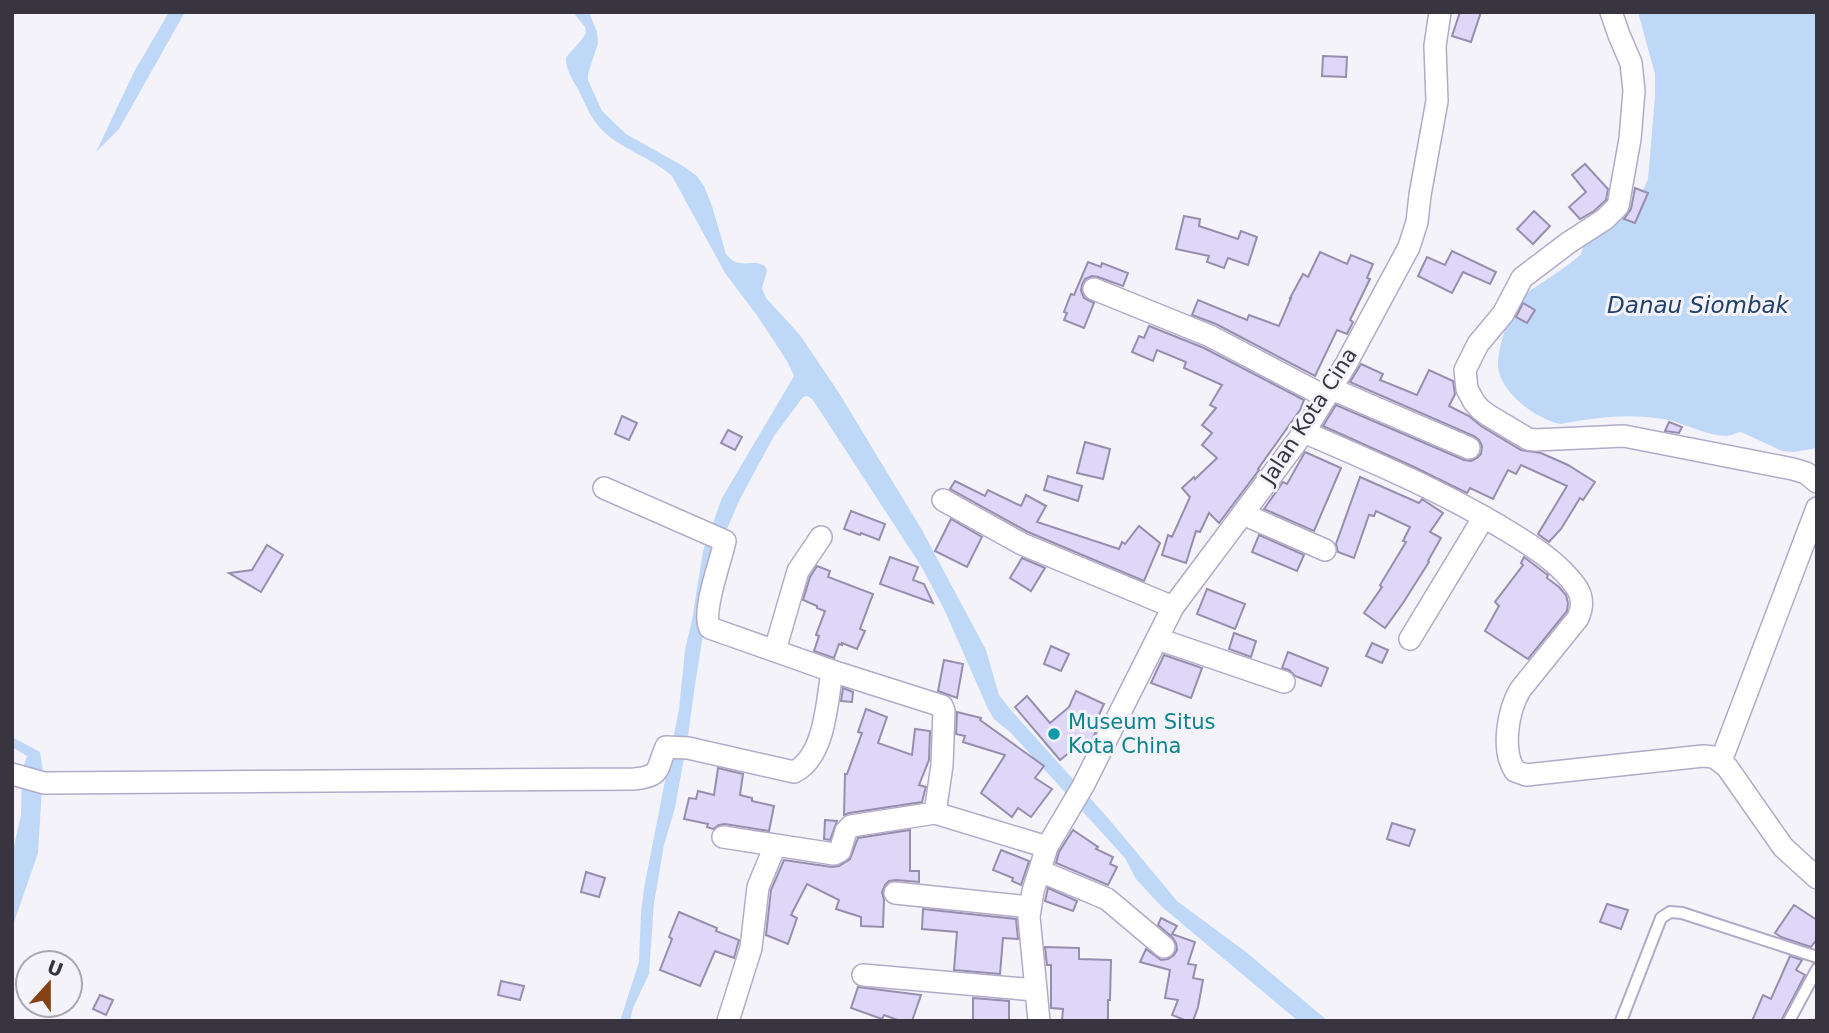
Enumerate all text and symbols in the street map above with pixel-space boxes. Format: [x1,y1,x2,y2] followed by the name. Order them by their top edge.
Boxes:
[1607,292,1791,318] water label: Danau Siombak
[1255,343,1362,490] street label: Jalan Kota Cina
[1068,710,1215,758] place label: Museum Situs Kota China
[1046,726,1062,742] marker: Museum Situs Kota China
[14,949,84,1019] north arrow
[44,955,66,981] text: U

